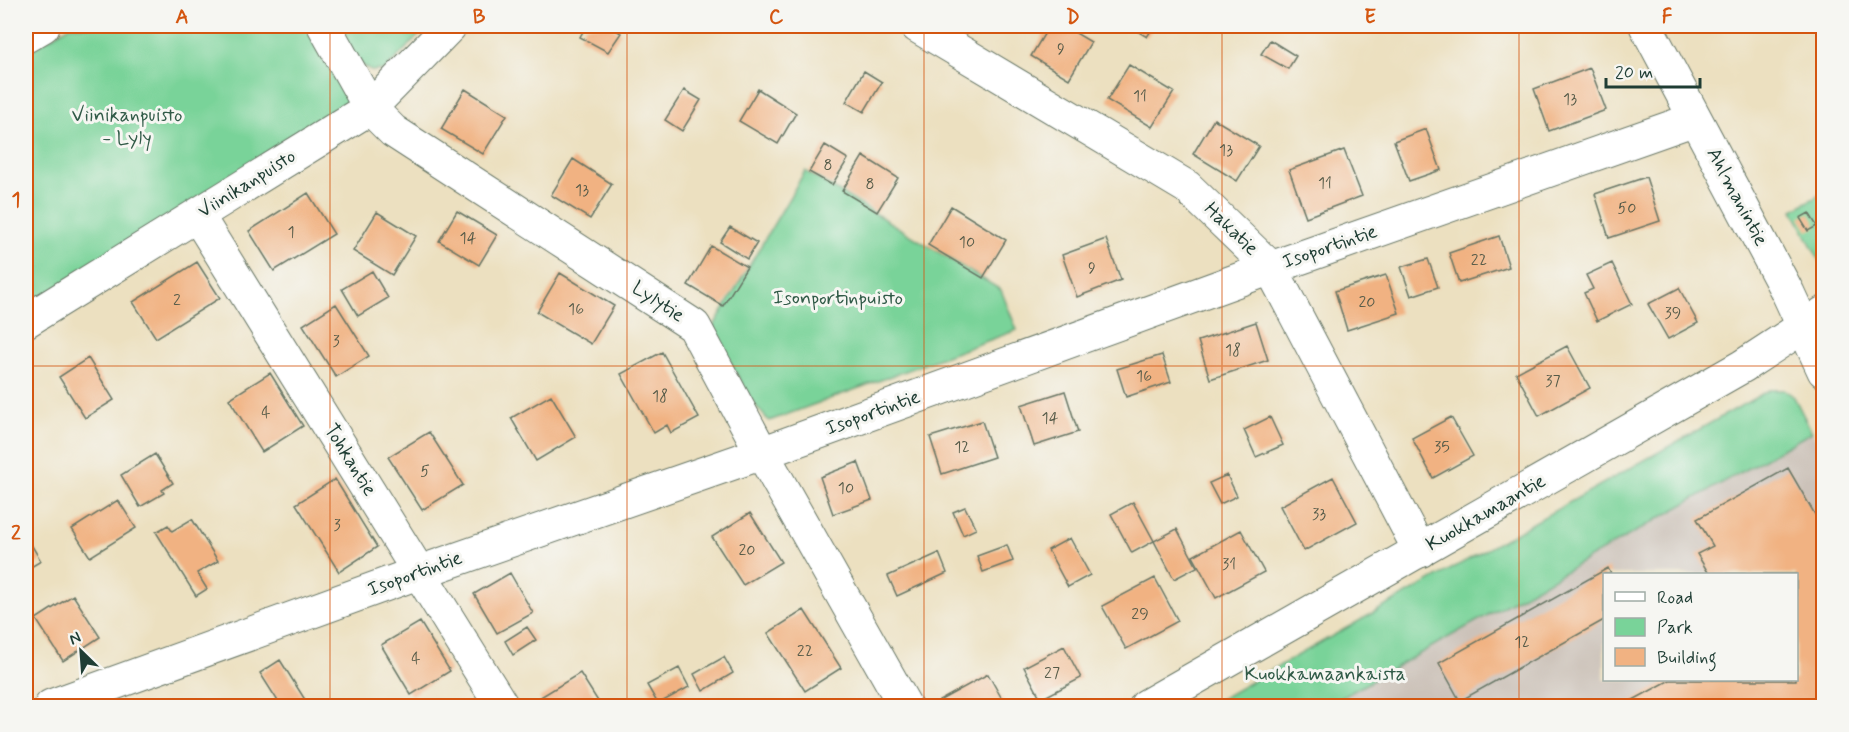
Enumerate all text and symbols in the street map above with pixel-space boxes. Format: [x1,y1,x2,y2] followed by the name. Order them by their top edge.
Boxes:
[175,4,189,31] text: A
[473,4,486,31] text: B
[769,4,784,31] text: C
[1066,4,1080,31] text: D
[1364,4,1376,31] text: E
[1662,4,1673,31] text: F
[1057,39,1065,60] house number: 9
[1606,51,1700,89] scale bar
[1615,61,1653,85] text: 20 m
[1133,86,1147,107] house number: 11
[1563,89,1577,110] house number: 13
[72,102,182,152] park label: Viinikanpuisto - Lyly
[1219,140,1233,161] house number: 13
[193,143,301,225] street label: Viinikanpuisto
[1700,143,1774,251] street label: Ahlmanintie
[823,155,833,176] house number: 8
[1318,173,1332,194] house number: 11
[865,174,875,195] house number: 8
[575,180,589,201] house number: 13
[12,187,20,214] text: 1
[1198,196,1264,262] street label: Hakatie
[1618,198,1636,219] house number: 50
[1279,218,1381,276] street label: Isoportintie
[287,222,295,243] house number: 1
[460,228,477,249] house number: 14
[959,232,975,253] house number: 10
[1471,250,1487,271] house number: 22
[1088,258,1096,279] house number: 9
[626,275,690,329] street label: Lylytie
[773,285,903,312] park label: Isonportinpuisto
[173,290,181,311] house number: 2
[1359,292,1376,313] house number: 20
[568,299,584,320] house number: 16
[1665,303,1681,324] house number: 39
[332,331,340,352] house number: 3
[1225,340,1241,361] house number: 18
[1136,366,1152,387] house number: 16
[1545,371,1561,392] house number: 37
[822,383,924,443] street label: Isoportintie
[652,386,668,407] house number: 18
[261,402,271,423] house number: 4
[1042,408,1059,429] house number: 14
[317,419,383,501] street label: Tohkantie
[954,437,970,458] house number: 12
[1434,437,1450,458] house number: 35
[420,461,430,482] house number: 5
[1421,468,1551,558] street label: Kuokkamaantie
[838,478,854,499] house number: 10
[1312,504,1326,525] house number: 33
[333,515,341,536] house number: 3
[11,520,21,547] text: 2
[739,540,756,561] house number: 20
[364,544,466,604] street label: Isoportintie
[1222,554,1236,575] house number: 31
[1603,573,1798,681] legend
[1657,586,1693,610] text: Road
[1131,604,1149,625] house number: 29
[1657,616,1693,640] text: Park
[51,621,111,681] north arrow
[66,627,85,651] text: N
[1514,632,1530,653] house number: 12
[797,641,813,662] house number: 22
[1657,646,1717,672] text: Building
[411,648,421,669] house number: 4
[1244,661,1406,688] park label: Kuokkamaankaista
[1044,663,1060,684] house number: 27

